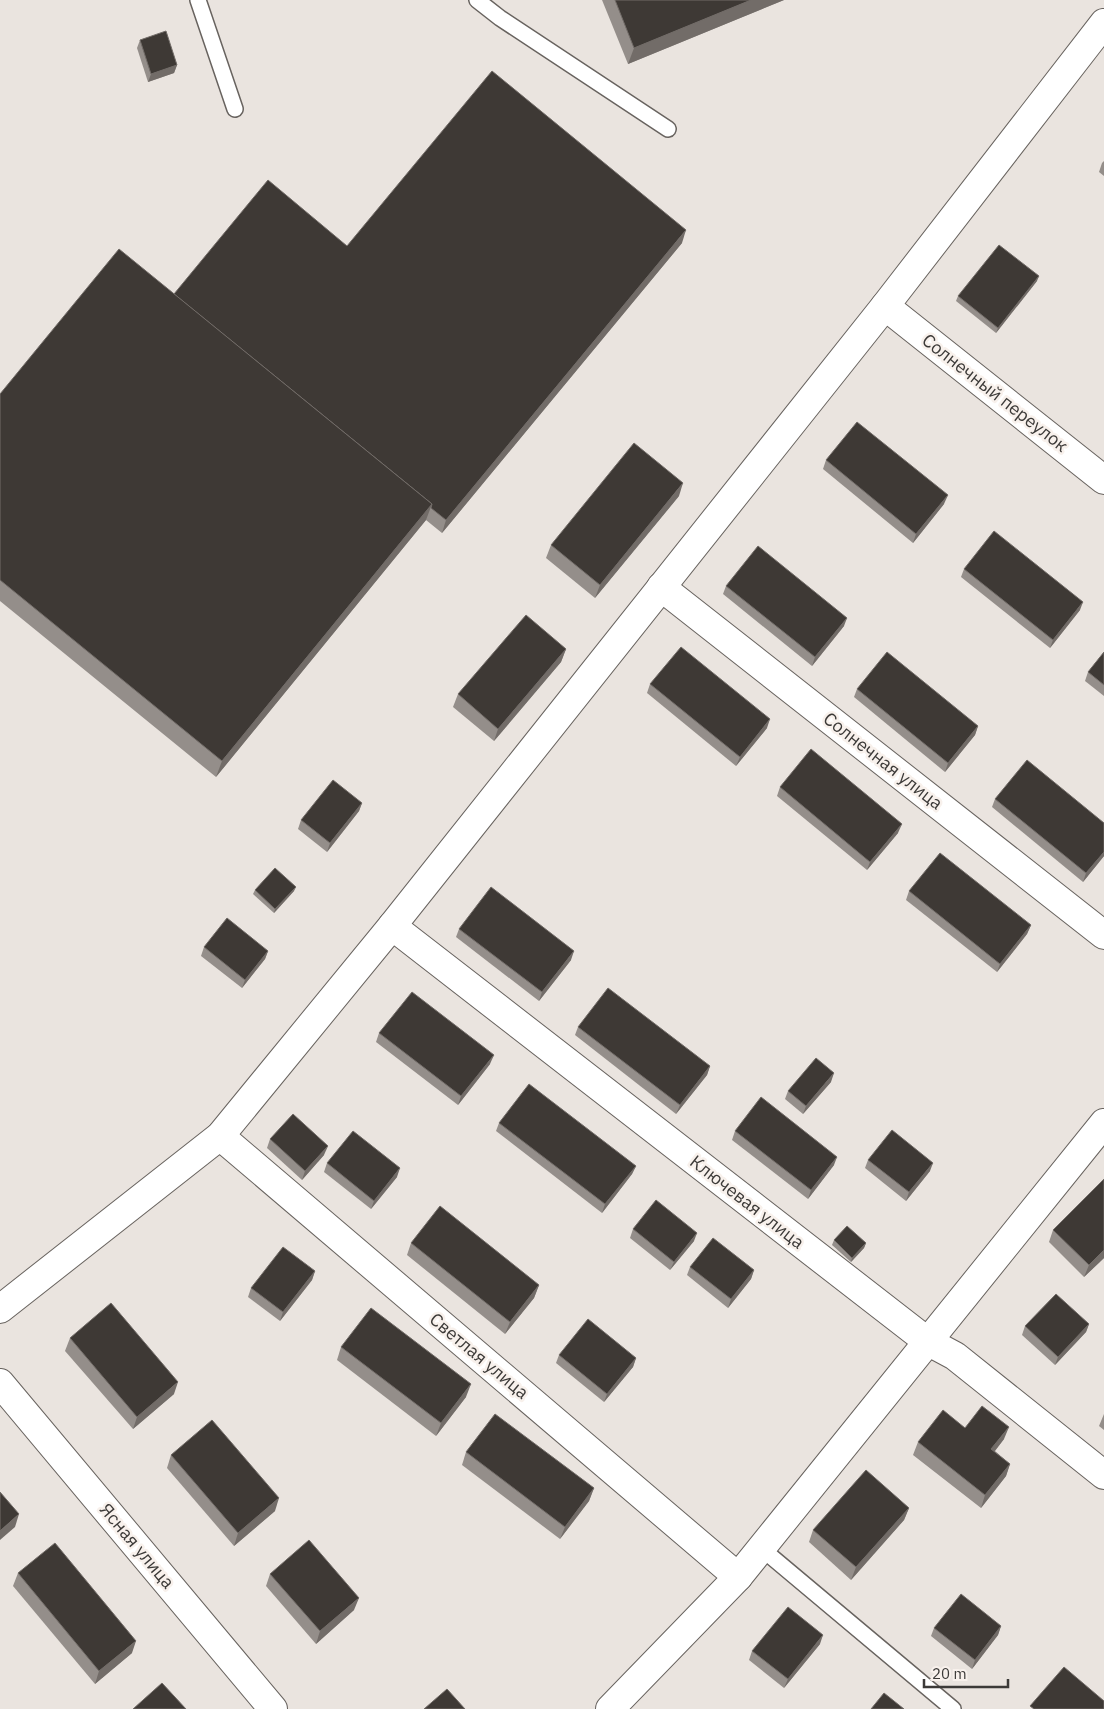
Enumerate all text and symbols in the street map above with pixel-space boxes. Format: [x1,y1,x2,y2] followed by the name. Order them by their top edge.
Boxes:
[918,328,1073,457] street label: Солнечный переулок
[819,707,948,815] street label: Солнечная улица
[685,1150,809,1254] street label: Ключевая улица
[425,1307,534,1404] street label: Светлая улица
[95,1498,180,1593] street label: Ясная улица
[924,1656,1008,1688] scale bar
[932,1664,967,1683] text: 20 m

